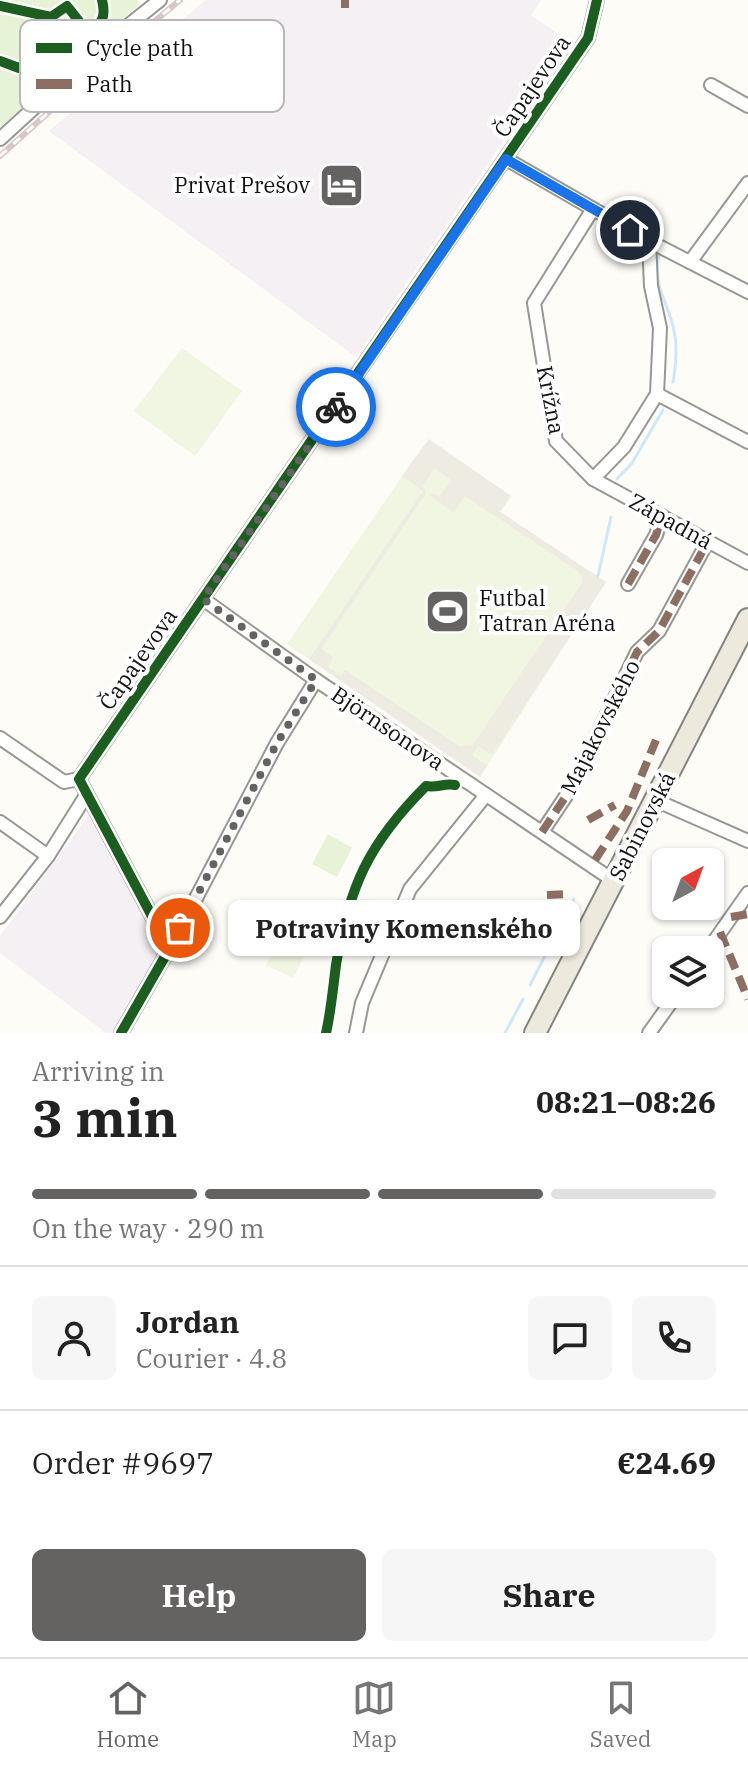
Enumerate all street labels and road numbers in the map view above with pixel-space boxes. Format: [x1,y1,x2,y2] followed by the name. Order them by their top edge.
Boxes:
[487,29,576,143] street label: Čapajevova
[531,363,572,437] street label: Krížna
[624,486,718,555] street label: Západná
[92,602,183,715] street label: Čapajevova
[553,654,646,799] street label: Majakovského
[326,679,450,776] street label: Björnsonova
[602,766,681,885] street label: Sabinovská

